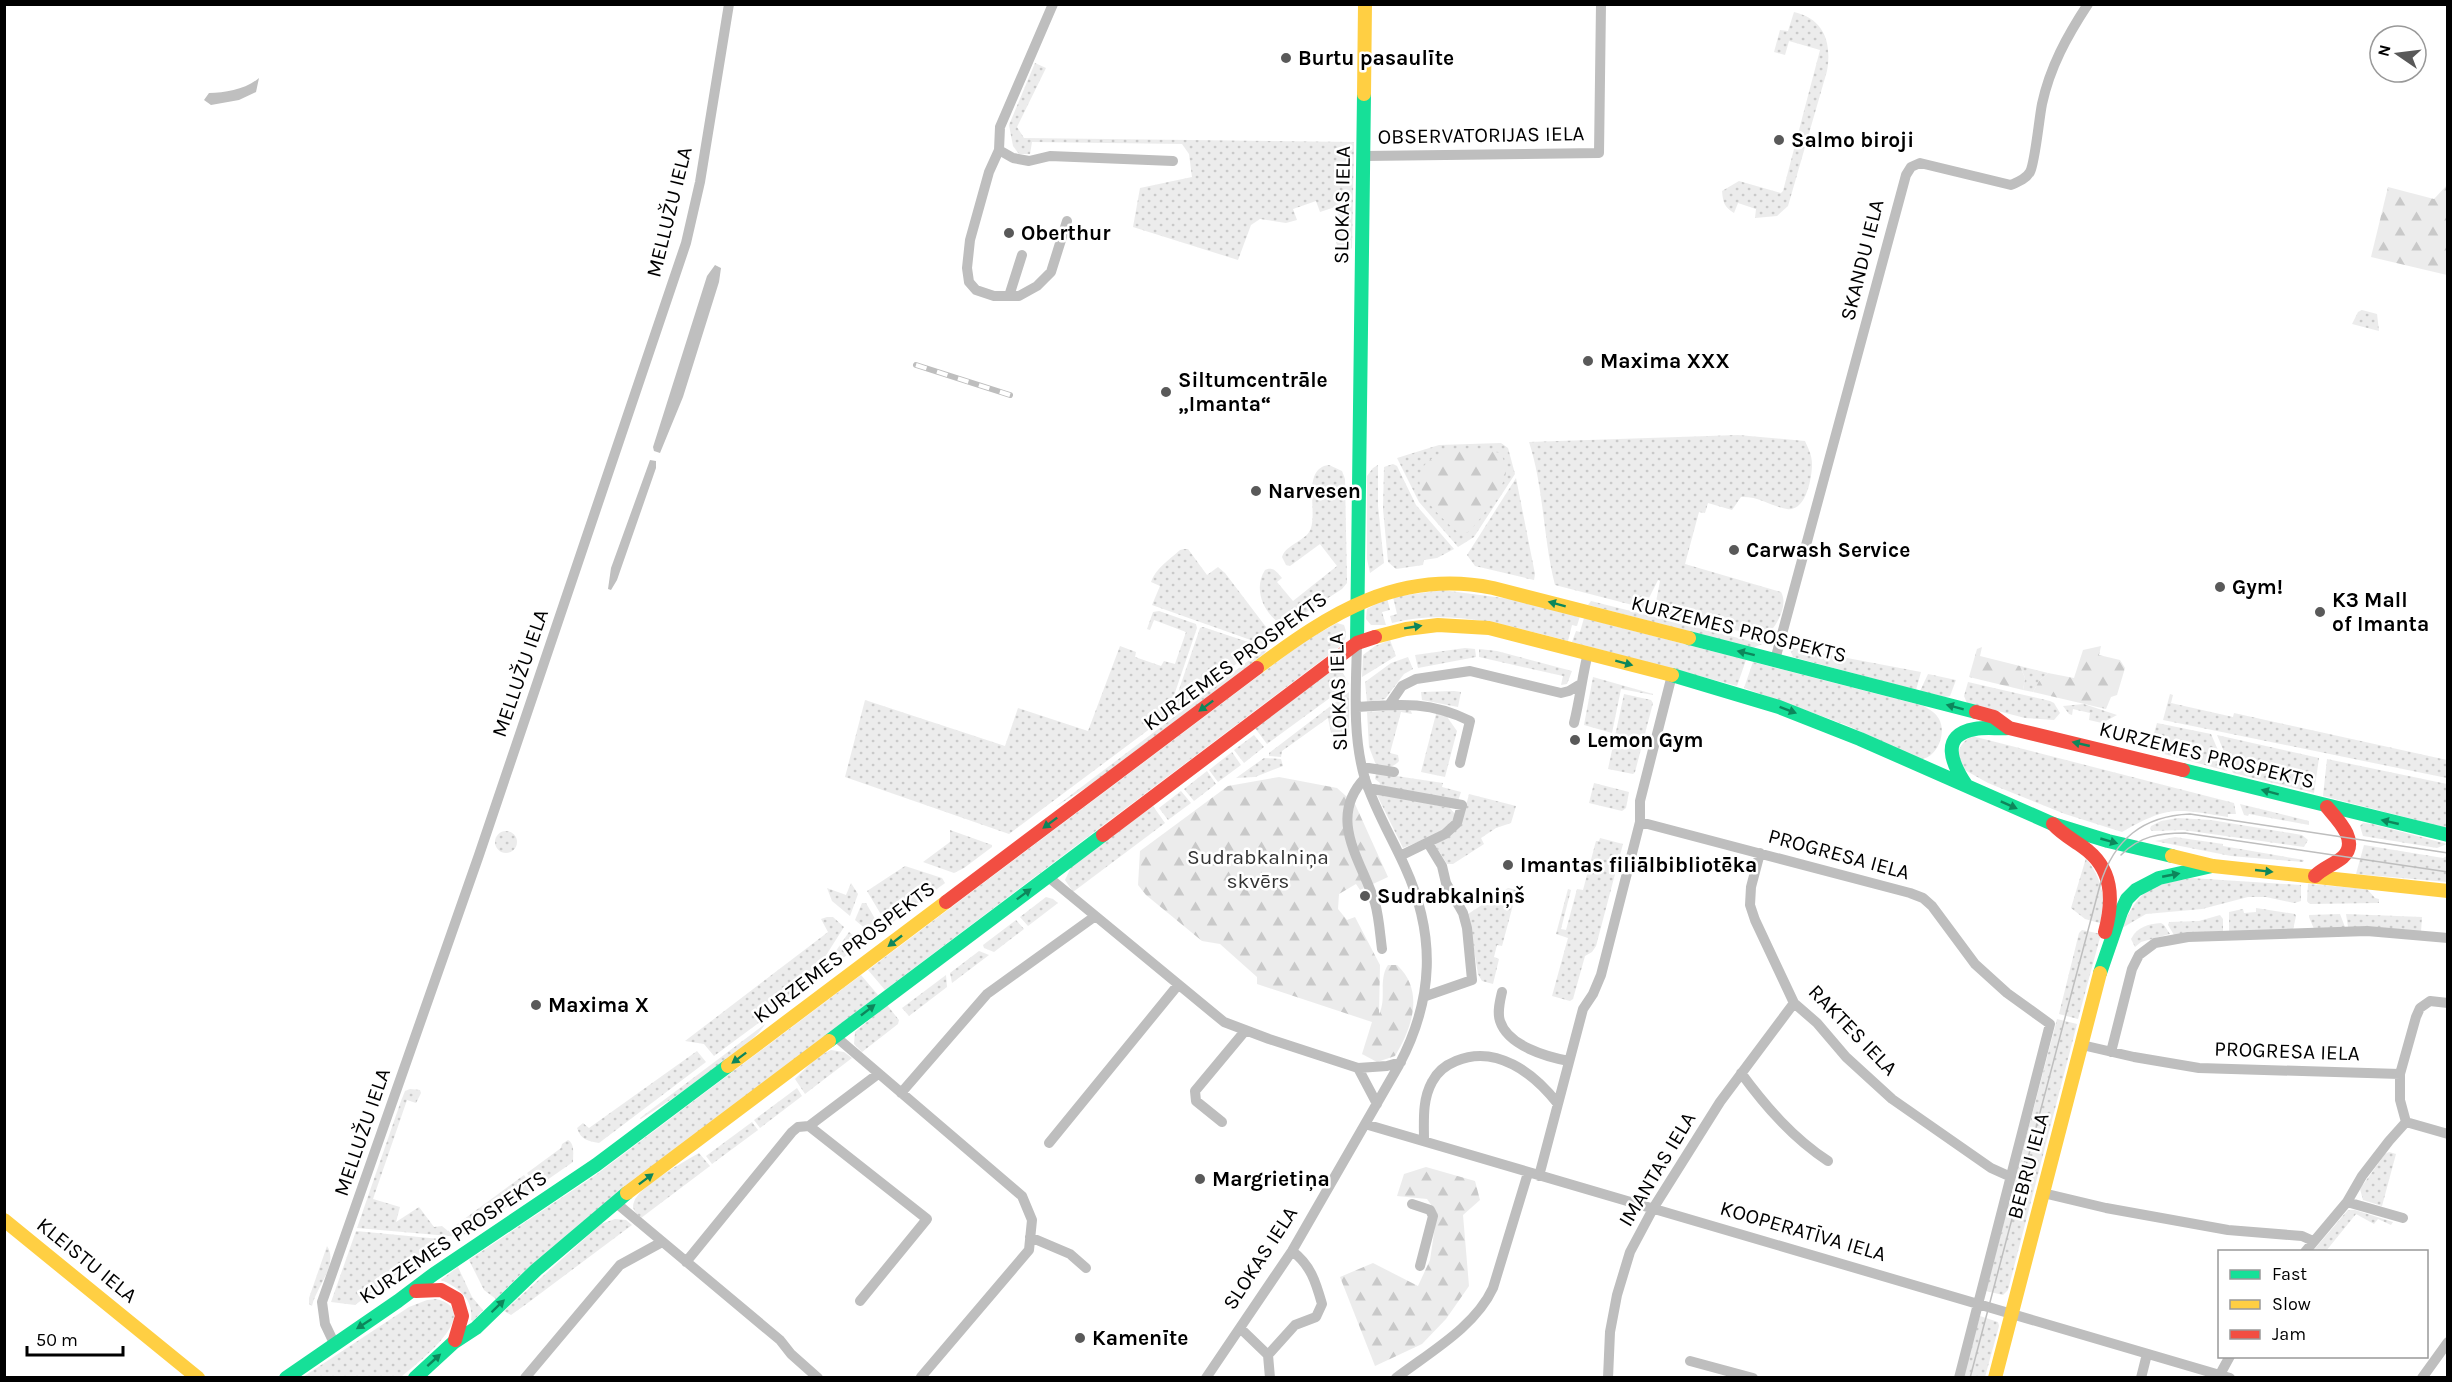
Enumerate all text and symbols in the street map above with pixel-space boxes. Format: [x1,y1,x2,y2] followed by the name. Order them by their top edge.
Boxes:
[2368,24,2428,84] north arrow
[2373,43,2395,58] text: N
[1298,46,1454,70] place label: Burtu pasaulīte
[1279,51,1293,65] marker: Burtu pasaulīte
[1377,121,1585,149] street label: OBSERVATORIJAS IELA
[1791,128,1914,152] place label: Salmo biroji
[1772,133,1786,147] marker: Salmo biroji
[641,144,697,280] street label: MELLUŽU IELA
[1329,146,1355,264] street label: SLOKAS IELA
[1835,197,1889,323] street label: SKANDU IELA
[1021,221,1111,245] place label: Oberthur
[1002,226,1016,240] marker: Oberthur
[1600,349,1730,373] place label: Maxima XXX
[1581,354,1595,368] marker: Maxima XXX
[1178,368,1328,416] place label: Siltumcentrāle „Imanta“
[1159,385,1173,399] marker: Siltumcentrāle „Imanta“
[1268,479,1361,503] place label: Narvesen
[1249,484,1263,498] marker: Narvesen
[1746,538,1910,562] place label: Carwash Service
[1727,543,1741,557] marker: Carwash Service
[2232,575,2283,599] place label: Gym!
[2213,580,2227,594] marker: Gym!
[1139,586,1331,736] street label: KURZEMES PROSPEKTS
[2332,588,2429,636] place label: K3 Mall of Imanta
[1629,591,1849,667] street label: KURZEMES PROSPEKTS
[1548,599,1566,608] one-way arrow
[2313,605,2327,619] marker: K3 Mall of Imanta
[487,606,553,740] street label: MELLUŽU IELA
[1404,622,1423,631] one-way arrow
[1324,633,1352,751] street label: SLOKAS IELA
[1737,648,1755,657] one-way arrow
[1615,659,1633,668] one-way arrow
[1198,700,1214,712] one-way arrow
[1946,702,1964,711] one-way arrow
[1779,706,1797,716] one-way arrow
[2097,717,2317,793] street label: KURZEMES PROSPEKTS
[1587,728,1703,752] place label: Lemon Gym
[1568,733,1582,747] marker: Lemon Gym
[2071,739,2090,748] one-way arrow
[2261,787,2279,797] one-way arrow
[2001,800,2018,809] one-way arrow
[2381,816,2400,826] one-way arrow
[1043,817,1059,829] one-way arrow
[1766,824,1912,884] street label: PROGRESA IELA
[2100,837,2118,846] one-way arrow
[1187,845,1329,893] park label: Sudrabkalniņa skvērs
[1520,853,1757,877] place label: Imantas filiālbibliotēka
[1501,858,1515,872] marker: Imantas filiālbibliotēka
[2255,866,2274,876] one-way arrow
[2161,870,2180,879] one-way arrow
[749,876,939,1028] street label: KURZEMES PROSPEKTS
[1377,884,1525,909] place label: Sudrabkalniņš
[1017,888,1032,900] one-way arrow
[1358,889,1372,903] marker: Sudrabkalniņš
[887,934,902,946] one-way arrow
[1804,979,1902,1081] street label: RAKTES IELA
[548,993,649,1017] place label: Maxima X
[529,998,543,1012] marker: Maxima X
[861,1005,876,1017] one-way arrow
[2214,1036,2360,1066] street label: PROGRESA IELA
[731,1051,746,1063] one-way arrow
[329,1065,395,1199] street label: MELLUŽU IELA
[1613,1108,1701,1230] street label: IMANTAS IELA
[2002,1110,2054,1222] street label: BEBRU IELA
[355,1165,551,1309] street label: KURZEMES PROSPEKTS
[1212,1167,1330,1192] place label: Margrietiņa
[1193,1172,1207,1186] marker: Margrietiņa
[638,1173,654,1185] one-way arrow
[1717,1196,1889,1266] street label: KOOPERATĪVA IELA
[1218,1202,1302,1314] street label: SLOKAS IELA
[32,1212,142,1308] street label: KLEISTU IELA
[2218,1250,2428,1358] legend
[2272,1263,2307,1285] text: Fast
[2272,1293,2311,1315] text: Slow
[491,1299,506,1313] one-way arrow
[355,1318,372,1329] one-way arrow
[27,1319,123,1357] scale bar
[2272,1323,2306,1345] text: Jam
[1092,1326,1188,1350] place label: Kamenīte
[36,1329,78,1351] text: 50 m
[1073,1331,1087,1345] marker: Kamenīte
[426,1354,441,1367] one-way arrow

